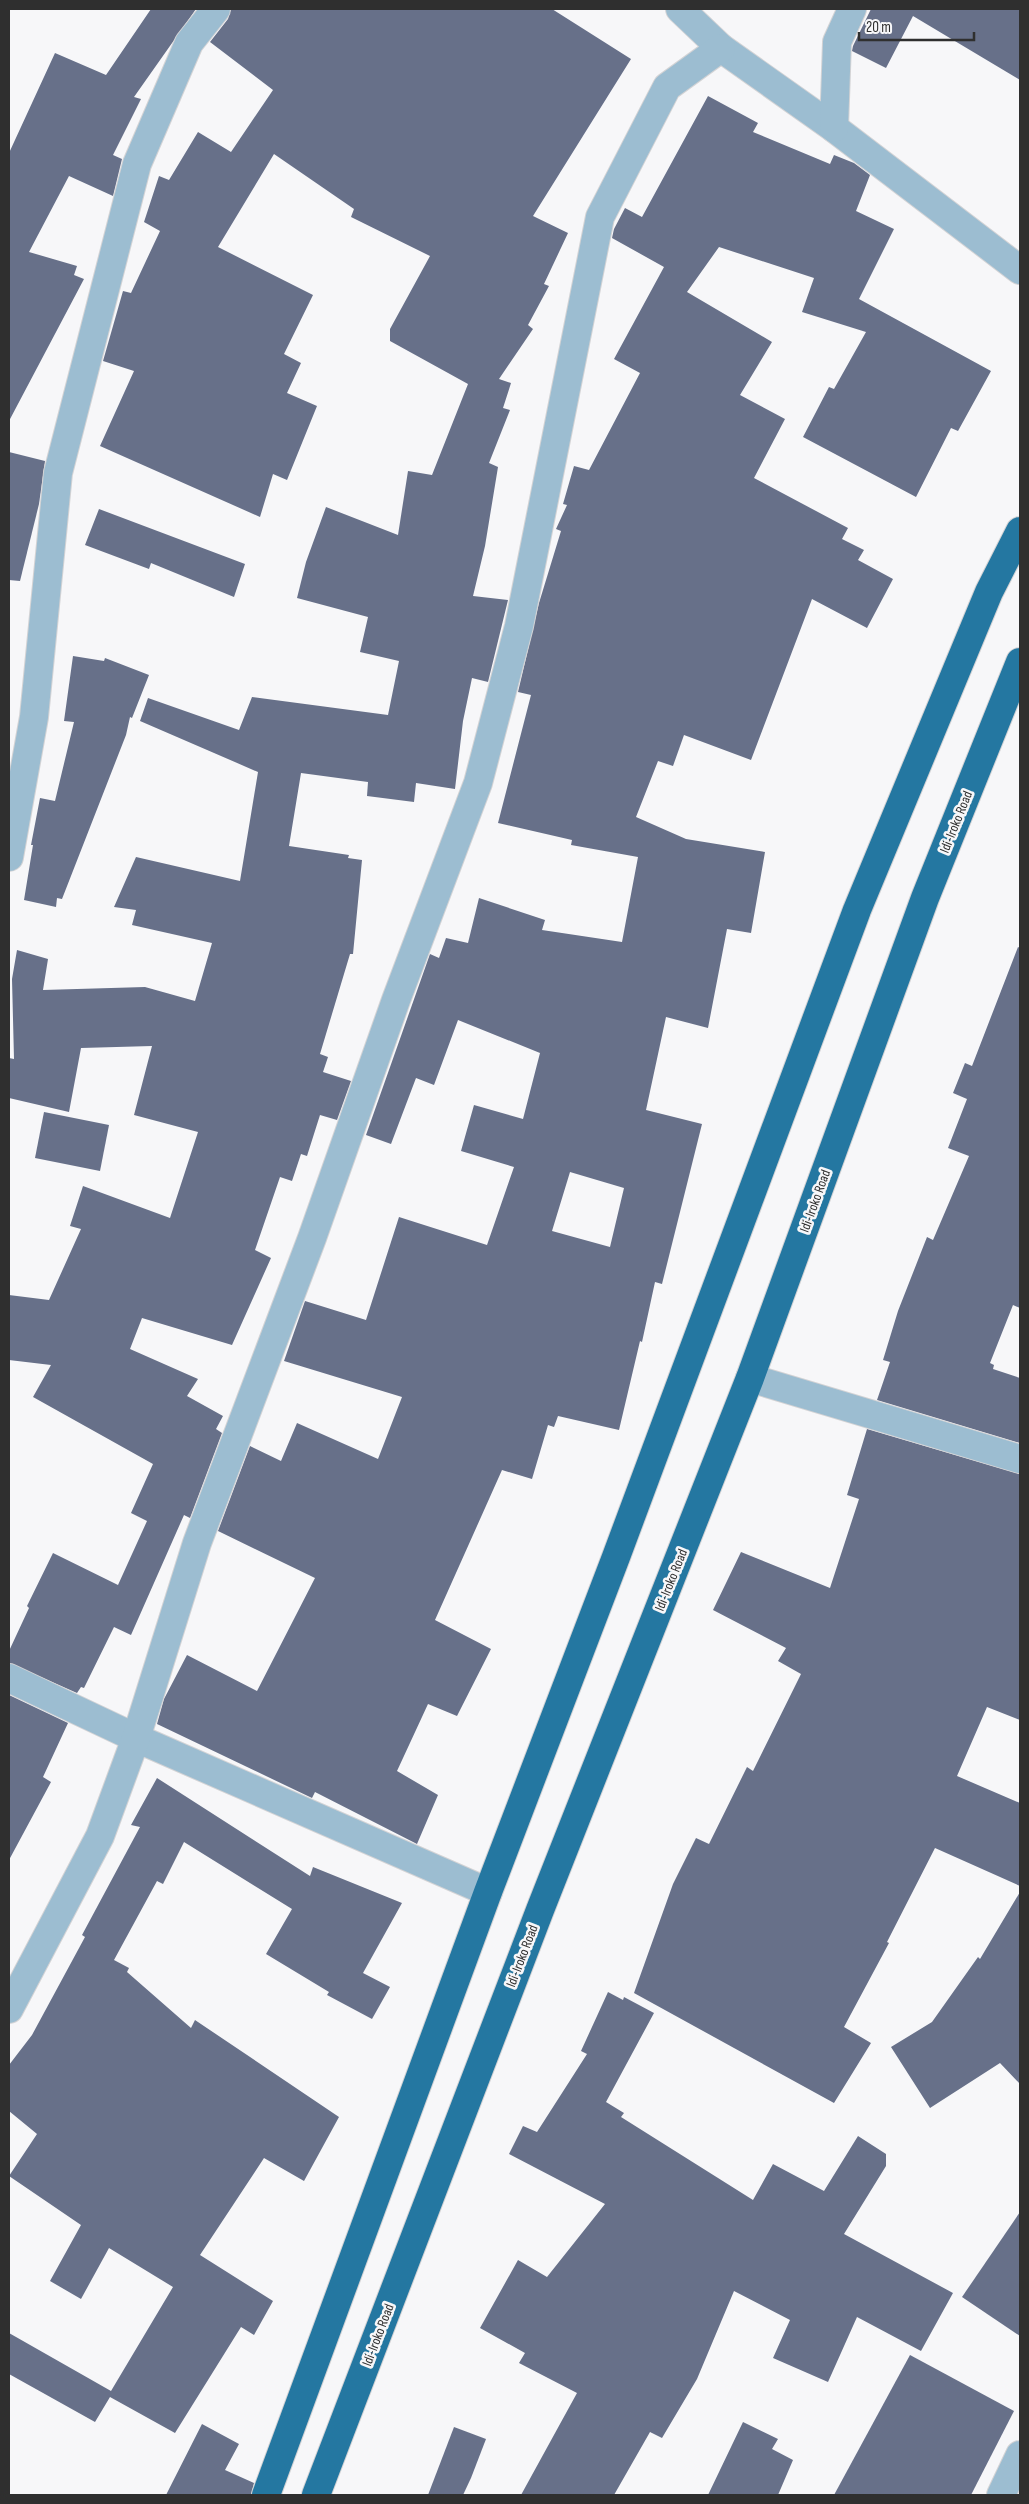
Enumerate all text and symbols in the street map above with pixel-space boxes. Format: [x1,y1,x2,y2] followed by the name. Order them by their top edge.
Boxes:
[859,10,974,42] scale bar
[866,18,891,37] text: 20 m
[936,788,976,855] street label: Idi-Iroko Road
[796,1167,834,1235] street label: Idi-Iroko Road
[651,1546,691,1613] street label: Idi-Iroko Road
[502,1922,542,1990] street label: Idi-Iroko Road
[358,2301,398,2369] street label: Idi-Iroko Road

